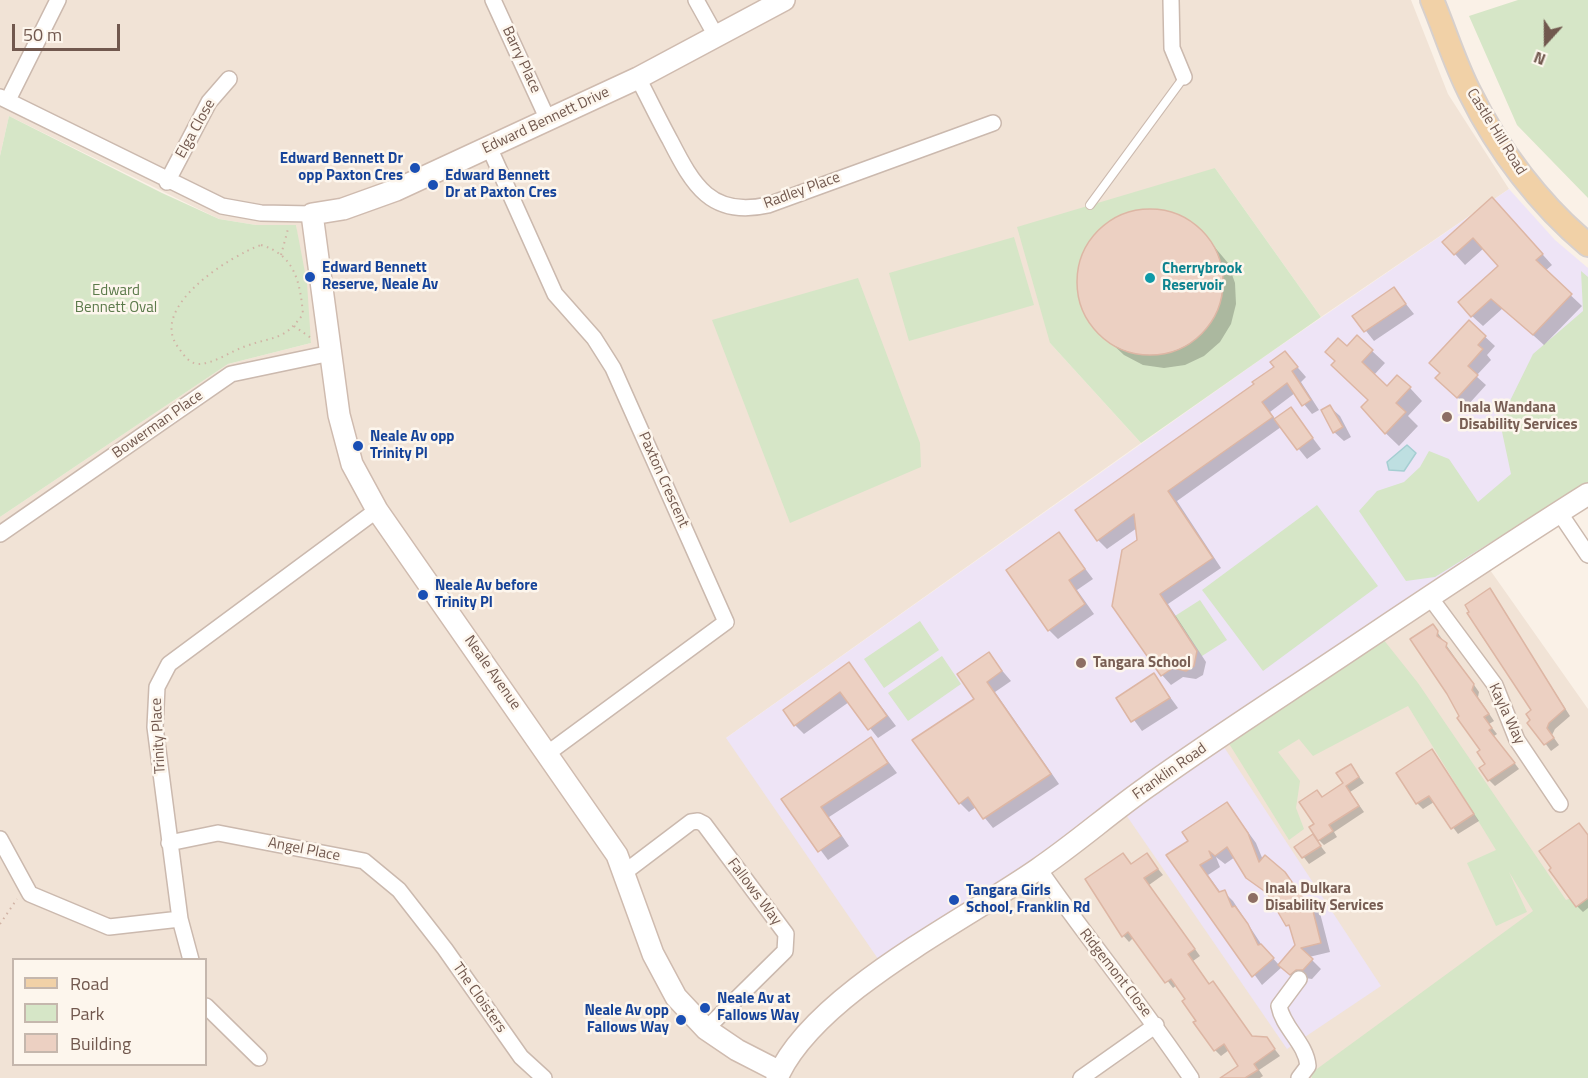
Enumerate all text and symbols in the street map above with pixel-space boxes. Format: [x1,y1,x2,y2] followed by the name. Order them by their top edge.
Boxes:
[15,12,123,50] scale bar
[1516,12,1576,72] north arrow
[23,21,62,48] text: 50 m
[498,24,544,96] street label: Barry Place
[1530,46,1549,72] text: N
[480,84,612,158] street label: Edward Bennett Drive
[1462,86,1530,178] street label: Castle Hill Road
[173,96,219,162] street label: Elga Close
[280,150,403,185] place label: Edward Bennett Dr opp Paxton Cres
[408,161,422,175] marker: Edward Bennett Dr opp Paxton Cres
[445,167,557,202] place label: Edward Bennett Dr at Paxton Cres
[761,169,843,213] street label: Radley Place
[426,178,440,192] marker: Edward Bennett Dr at Paxton Cres
[322,259,438,294] place label: Edward Bennett Reserve, Neale Av
[1162,260,1242,295] place label: Cherrybrook Reservoir
[303,270,317,284] marker: Edward Bennett Reserve, Neale Av
[1143,271,1157,285] marker: Cherrybrook Reservoir
[75,282,157,317] park label: Edward Bennett Oval
[109,387,207,463] street label: Bowerman Place
[1459,399,1577,434] place label: Inala Wandana Disability Services
[1440,410,1454,424] marker: Inala Wandana Disability Services
[370,428,455,463] place label: Neale Av opp Trinity Pl
[634,429,692,531] street label: Paxton Crescent
[351,439,365,453] marker: Neale Av opp Trinity Pl
[435,577,538,612] place label: Neale Av before Trinity Pl
[416,588,430,602] marker: Neale Av before Trinity Pl
[460,632,524,714] street label: Neale Avenue
[1093,654,1191,672] place label: Tangara School
[1074,656,1088,670] marker: Tangara School
[1484,681,1528,747] street label: Kayla Way
[148,698,170,774] street label: Trinity Place
[1130,740,1210,804] street label: Franklin Road
[266,834,342,866] street label: Angel Place
[723,855,785,929] street label: Fallows Way
[1265,880,1383,915] place label: Inala Dulkara Disability Services
[966,882,1090,917] place label: Tangara Girls School, Franklin Rd
[1246,891,1260,905] marker: Inala Dulkara Disability Services
[947,893,961,907] marker: Tangara Girls School, Franklin Rd
[1075,925,1155,1021] street label: Ridgemont Close
[12,958,207,1066] legend
[448,959,510,1037] street label: The Cloisters
[70,970,109,997] text: Road
[717,990,799,1025] place label: Neale Av at Fallows Way
[70,1000,104,1027] text: Park
[698,1001,712,1015] marker: Neale Av at Fallows Way
[584,1002,669,1037] place label: Neale Av opp Fallows Way
[674,1013,688,1027] marker: Neale Av opp Fallows Way
[70,1030,131,1057] text: Building

